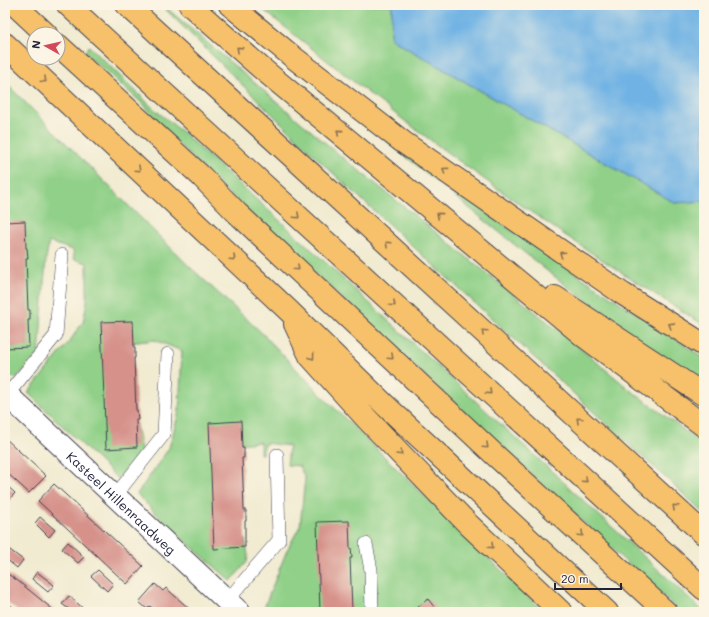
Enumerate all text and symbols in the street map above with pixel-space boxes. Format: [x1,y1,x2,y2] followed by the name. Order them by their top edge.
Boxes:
[26,26,66,66] north arrow
[28,39,44,50] text: N
[237,46,244,53] one-way arrow
[39,75,47,83] one-way arrow
[336,130,344,137] one-way arrow
[133,164,141,172] one-way arrow
[442,168,449,175] one-way arrow
[292,212,300,219] one-way arrow
[437,213,444,220] one-way arrow
[385,241,393,248] one-way arrow
[559,251,566,258] one-way arrow
[228,253,236,261] one-way arrow
[292,263,299,270] one-way arrow
[388,300,396,307] one-way arrow
[668,322,675,329] one-way arrow
[481,329,488,336] one-way arrow
[386,352,394,360] one-way arrow
[307,353,314,360] one-way arrow
[484,387,492,395] one-way arrow
[577,417,584,424] one-way arrow
[481,441,489,449] one-way arrow
[64,447,180,558] street label: Kasteel Hillenraadweg
[395,448,403,456] one-way arrow
[580,475,587,482] one-way arrow
[672,505,680,512] one-way arrow
[577,530,584,537] one-way arrow
[486,541,494,549] one-way arrow
[555,565,621,591] scale bar
[561,570,589,586] text: 20 m

